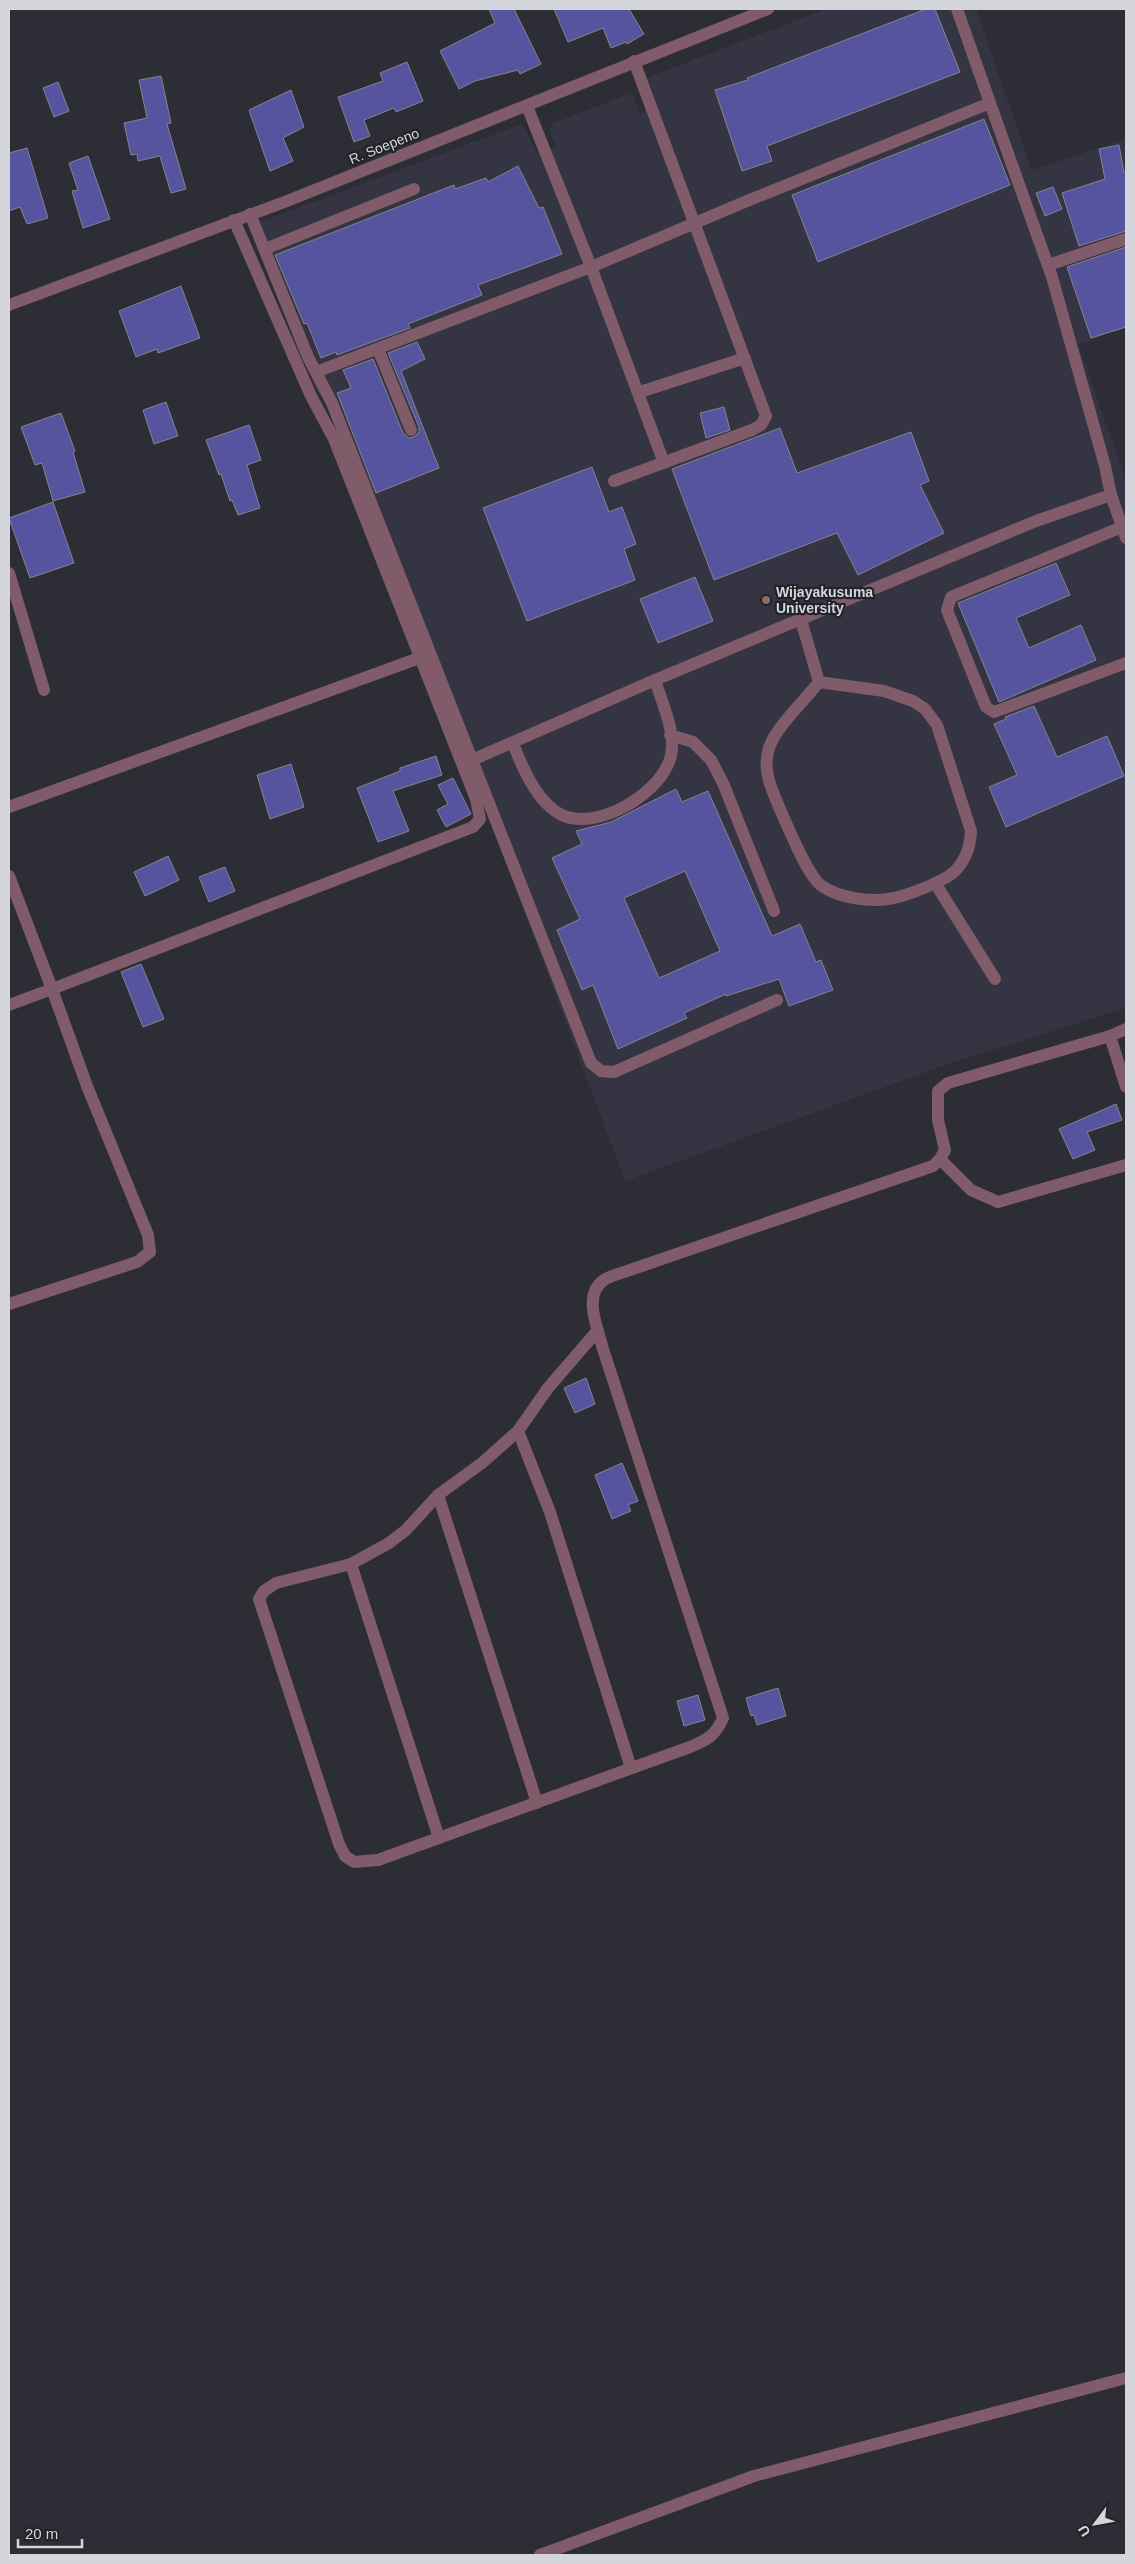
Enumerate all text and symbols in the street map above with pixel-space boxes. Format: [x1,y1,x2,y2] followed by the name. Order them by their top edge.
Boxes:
[347,125,421,167] street label: R. Soepeno
[776,584,873,616] place label: Wijayakusuma University
[760,594,772,606] marker: Wijayakusuma University
[1070,2499,1120,2549] north arrow
[18,2516,81,2548] scale bar
[1075,2522,1093,2539] text: U
[25,2525,58,2542] text: 20 m

